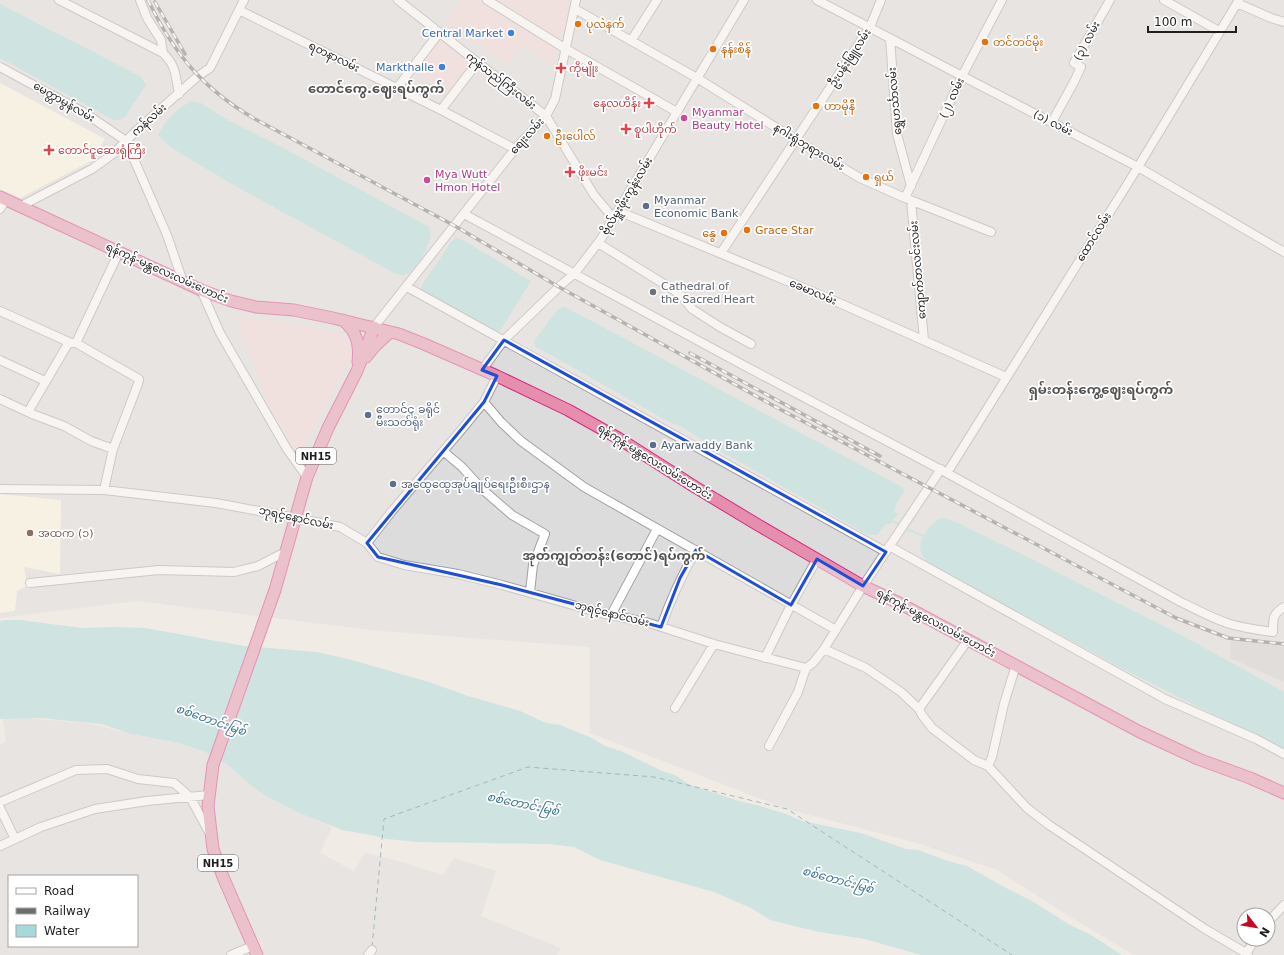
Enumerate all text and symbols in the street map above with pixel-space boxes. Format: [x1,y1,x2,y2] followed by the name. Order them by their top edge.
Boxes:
[1148,8,1236,34] scale bar
[1154,15,1192,29] text: 100 m
[586,17,624,33] place label: ပုလဲနက်
[573,19,583,29] marker: ပုလဲနက်
[1070,19,1105,64] street label: (၃) လမ်း
[825,26,876,91] street label: ဦးပန်းဖြူလမ်း
[422,27,504,40] place label: Central Market
[506,28,516,38] marker: Central Market
[993,35,1043,51] place label: တင်တင်မိုး
[980,37,990,47] marker: တင်တင်မိုး
[306,38,362,77] street label: ရတနာလမ်း
[721,42,751,58] place label: နန်းစိန်
[708,44,718,54] marker: နန်းစိန်
[462,49,539,114] street label: ကုန်သည်ကြီးလမ်း
[376,61,434,74] place label: Markthalle
[569,61,598,77] place label: ကိုမျိုး
[437,62,447,72] marker: Markthalle
[556,63,566,73] marker: ကိုမျိုး
[885,66,906,135] street label: ရွှေဟင်္သာလမ်း
[936,75,969,121] street label: (၂) လမ်း
[30,78,98,127] street label: မေတ္တာမွန်လမ်း
[308,79,444,99] district label: တောင်ကွေ.ဈေးရပ်ကွက်
[593,96,641,112] place label: နေလဟိန်း
[644,98,654,108] marker: နေလဟိန်း
[824,99,855,115] place label: ဟာမိုနီ
[128,100,171,140] street label: ကန်လမ်း
[811,101,821,111] marker: ဟာမိုနီ
[692,106,763,132] place label: Myanmar Beauty Hotel
[1031,107,1076,139] street label: (၁) လမ်း
[679,113,689,123] marker: Myanmar Beauty Hotel
[507,114,548,158] street label: စျေးလမ်း
[770,120,847,175] street label: နဂါးရုံဘုရားလမ်း
[634,122,677,138] place label: စူပါဟိုက်
[621,124,631,134] marker: စူပါဟိုက်
[555,129,596,145] place label: ဦးပေါလ်
[542,131,552,141] marker: ဦးပေါလ်
[58,143,146,159] place label: တောင်ငူဆေးရုံကြီး
[43,144,55,156] marker: တောင်ငူဆေးရုံကြီး
[598,154,657,238] street label: ဗိုလ်မှူးဖိုးကွန်းလမ်း
[578,165,608,181] place label: ဖိုးမင်း
[565,167,575,177] marker: ဖိုးမင်း
[435,168,500,194] place label: Mya Wutt Hmon Hotel
[874,170,894,186] place label: ရှယ်
[861,172,871,182] marker: ရှယ်
[422,175,432,185] marker: Mya Wutt Hmon Hotel
[654,194,739,220] place label: Myanmar Economic Bank
[641,201,651,211] marker: Myanmar Economic Bank
[1073,210,1114,264] street label: ထောင်လမ်း
[906,220,931,320] street label: ကျောက်တလင်းလမ်း
[755,224,814,237] place label: Grace Star
[742,225,752,235] marker: Grace Star
[702,227,716,242] place label: နွေ
[719,228,729,238] marker: နွေ
[103,239,231,308] street label: ရန်ကုန်-မန္တလေးလမ်းဟောင်း
[787,275,839,308] street label: ခေမာလမ်း
[661,280,755,306] place label: Cathedral of the Sacred Heart
[648,287,658,297] marker: Cathedral of the Sacred Heart
[1029,380,1173,401] district label: ရှမ်းတန်းကွေ့ဈေးရပ်ကွက်
[376,402,440,431] place label: တောင်ငူ ခရိုင် မီးသတ်ရုံး
[363,410,373,420] marker: တောင်ငူ ခရိုင် မီးသတ်ရုံး
[594,421,715,504] street label: ရန်ကုန်-မန္တလေးလမ်းဟောင်း
[661,439,754,452] place label: Ayarwaddy Bank
[648,440,658,450] marker: Ayarwaddy Bank
[296,448,336,464] road number: NH15
[401,477,550,493] place label: အထွေထွေအုပ်ချုပ်ရေးဦးစီးဌာန
[388,479,398,489] marker: အထွေထွေအုပ်ချုပ်ရေးဦးစီးဌာန
[257,503,335,534] street label: ဘုရင့်နောင်လမ်း
[38,527,93,540] place label: အထက (၁)
[25,528,35,538] marker: အထက (၁)
[523,546,705,567] district label: အုတ်ကျွတ်တန်း(တောင်)ရပ်ကွက်
[873,585,998,662] street label: ရန်ကုန်-မန္တလေးလမ်းဟောင်း
[573,598,651,631] street label: ဘုရင့်နောင်လမ်း
[173,700,250,742] water label: စစ်တောင်းမြစ်
[485,788,562,822] water label: စစ်တောင်းမြစ်
[198,855,238,871] road number: NH15
[800,862,877,899] water label: စစ်တောင်းမြစ်
[8,875,138,947] legend
[44,884,74,898] text: Road
[44,904,90,918] text: Railway
[1236,907,1276,947] north arrow
[44,924,80,938] text: Water
[1256,925,1272,939] text: N

